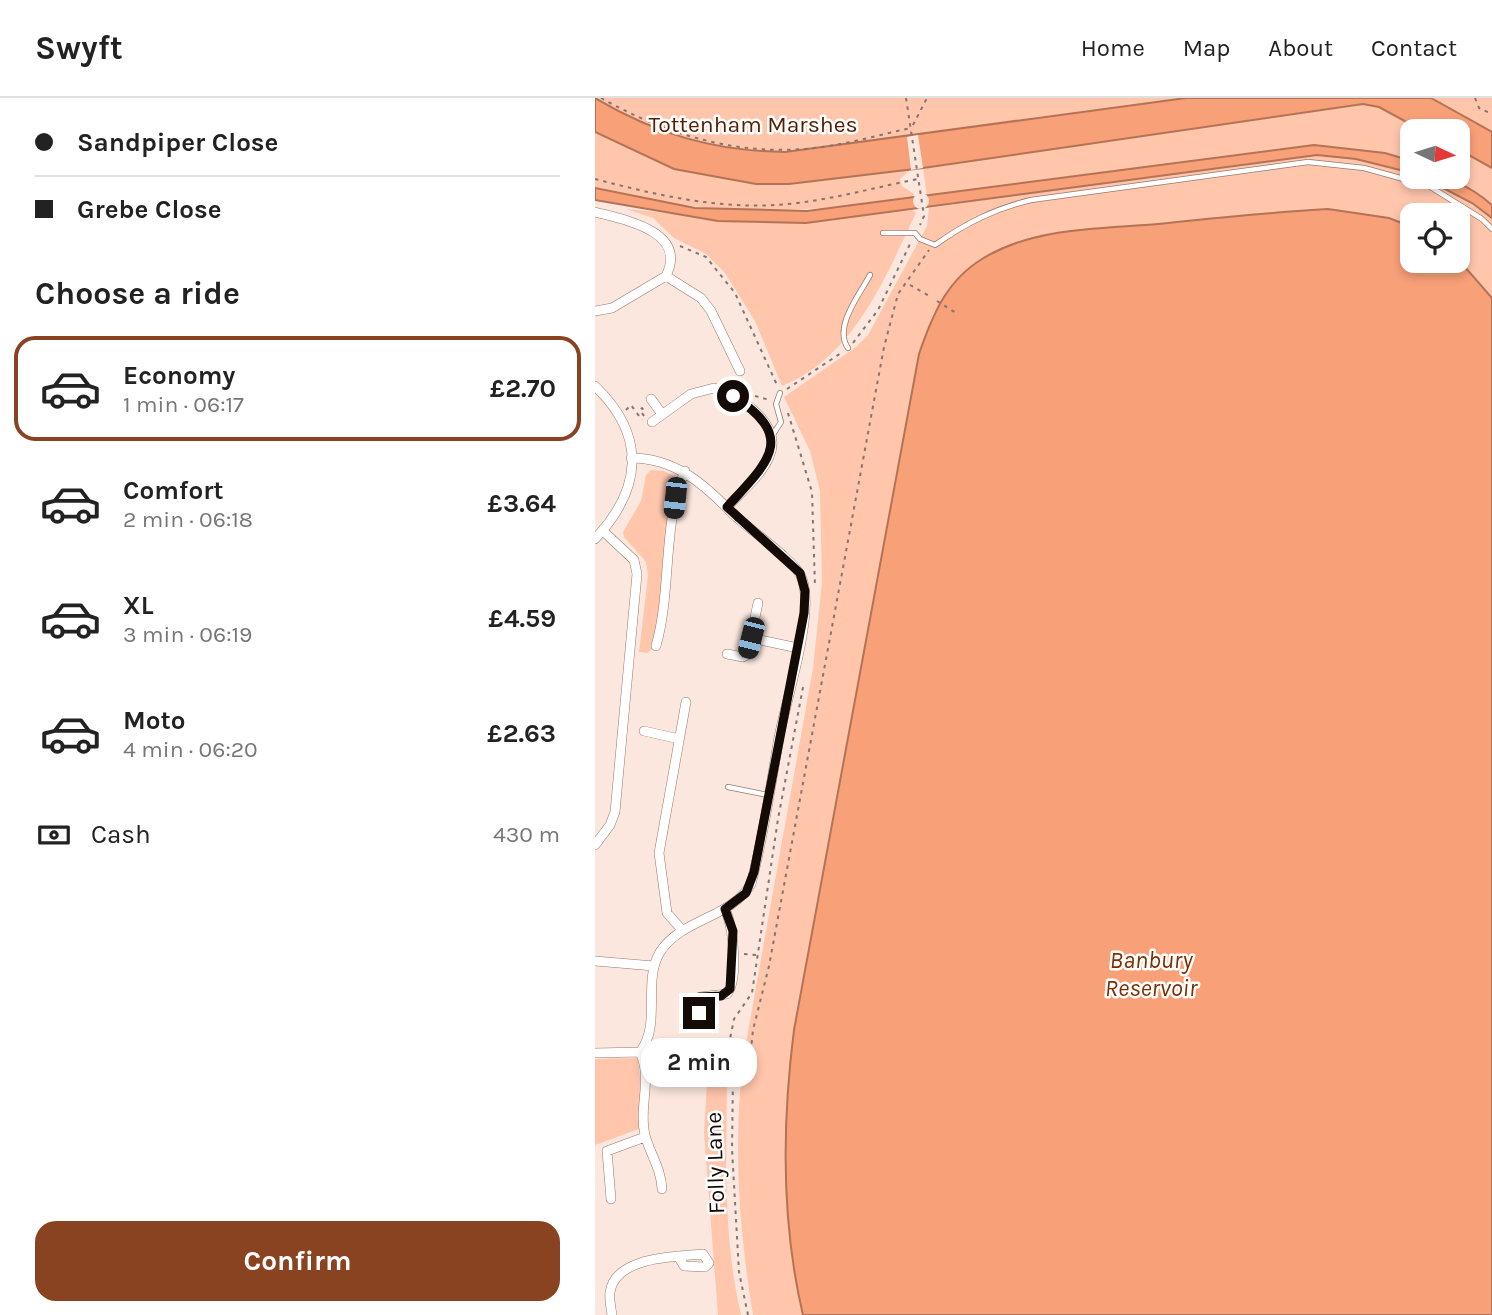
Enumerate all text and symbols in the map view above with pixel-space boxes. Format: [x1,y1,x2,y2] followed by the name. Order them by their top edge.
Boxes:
[35,29,123,67] text: Swyft
[1081,34,1145,62] text: Home
[1183,34,1230,62] text: Map
[1268,34,1333,62] text: About
[1371,34,1457,62] text: Contact
[648,111,858,138] park label: Tottenham Marshes
[1400,119,1470,189] north arrow
[1400,119,1470,273] map controls
[77,127,278,158] text: Sandpiper Close
[77,194,222,225] text: Grebe Close
[1400,203,1470,273] button: locate
[35,275,240,312] text: Choose a ride
[39,357,102,420] icon: car
[123,360,235,391] text: Economy
[490,373,556,404] text: £2.70
[717,380,749,412] route start
[123,391,244,418] text: 1 min · 06:17
[39,472,102,535] icon: car
[123,475,224,506] text: Comfort
[663,476,688,520] car
[487,488,556,519] text: £3.64
[123,506,253,533] text: 2 min · 06:18
[39,587,102,650] icon: car
[123,590,154,621] text: XL
[488,603,556,634] text: £4.59
[736,615,767,661] car
[123,621,252,648] text: 3 min · 06:19
[39,702,102,765] icon: car
[123,705,185,736] text: Moto
[487,718,556,749] text: £2.63
[123,736,258,763] text: 4 min · 06:20
[35,816,73,854] icon: cash
[91,819,151,850] text: Cash
[493,821,560,848] text: 430 m
[1105,946,1198,1002] water label: Banbury Reservoir
[683,997,715,1029] route end
[641,1038,757,1086] callout: 2 min
[667,1049,731,1076] text: 2 min
[700,1111,730,1215] street label: Folly Lane
[35,1221,560,1301] button: Confirm

